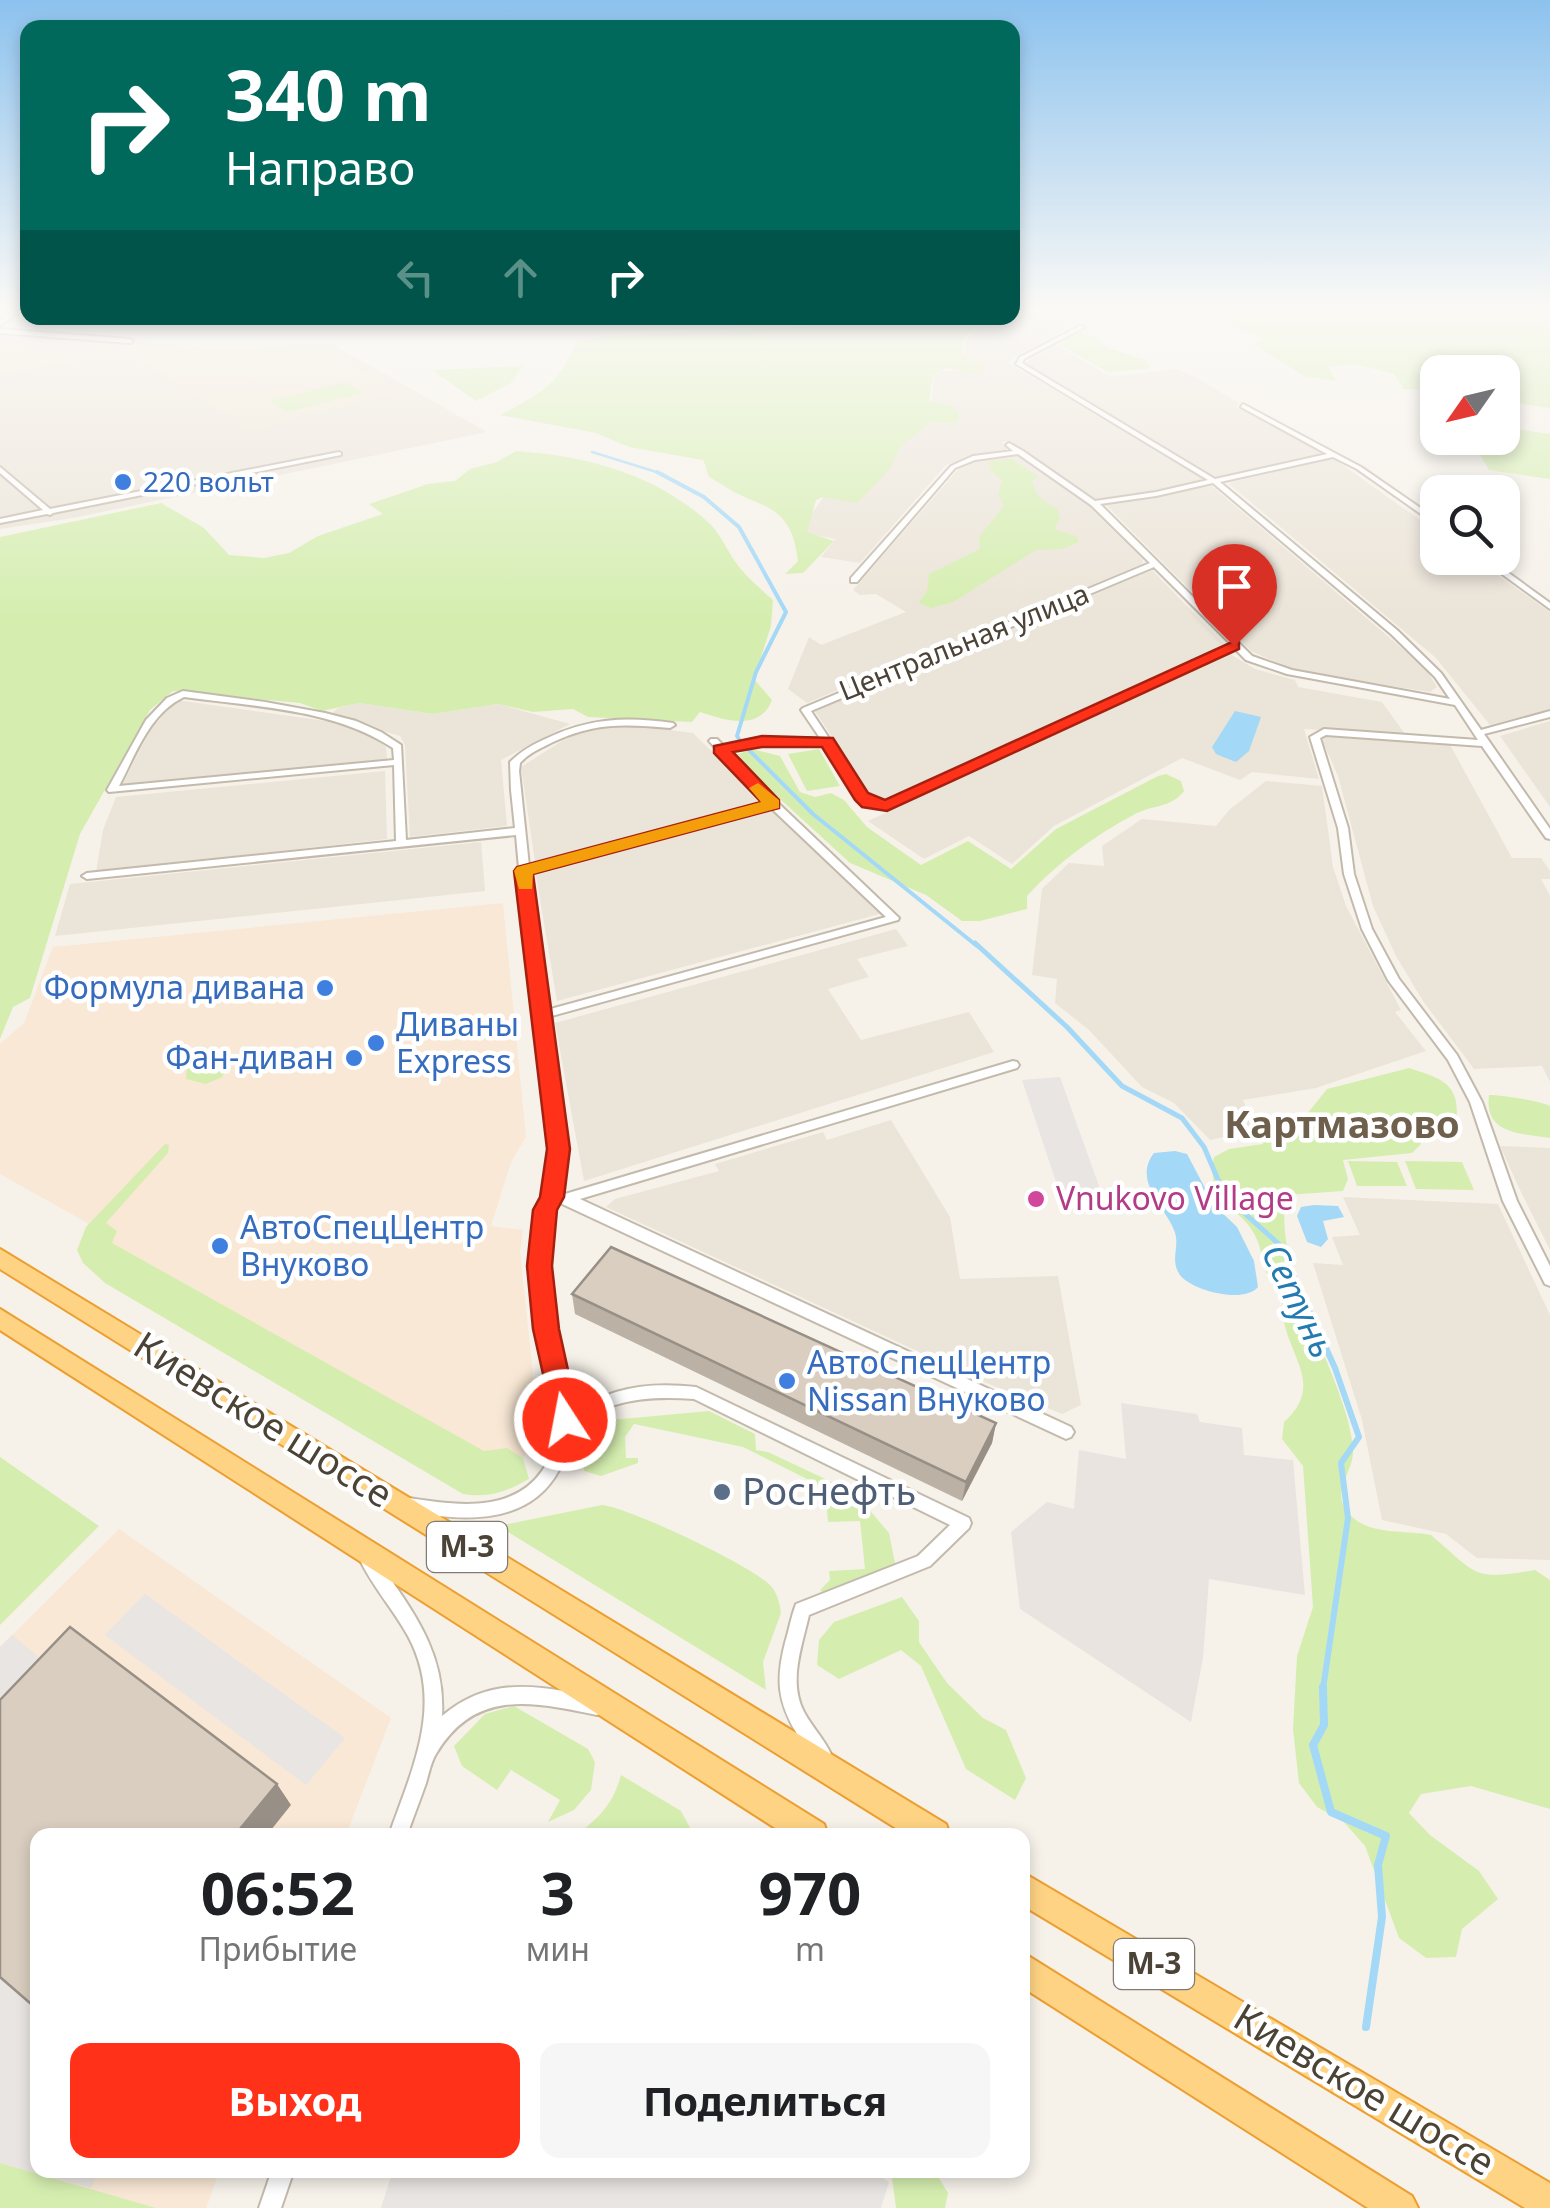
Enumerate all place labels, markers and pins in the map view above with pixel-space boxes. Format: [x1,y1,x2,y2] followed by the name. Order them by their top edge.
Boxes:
[143,462,274,500] place label: 220 вольт
[112,471,134,493] marker: 220 вольт
[1192,544,1277,647] pin
[44,965,305,1008] place label: Формула дивана
[314,977,336,999] marker: Формула дивана
[396,1002,519,1082] place label: Диваны Express
[365,1032,387,1054] marker: Диваны Express
[165,1035,334,1078] place label: Фан-диван
[343,1047,365,1069] marker: Фан-диван
[1056,1176,1294,1219] place label: Vnukovo Village
[1025,1188,1047,1210] marker: Vnukovo Village
[240,1205,484,1285] place label: АвтоСпецЦентр Внуково
[209,1235,231,1257] marker: АвтоСпецЦентр Внуково
[807,1340,1051,1420] place label: АвтоСпецЦентр Nissan Внуково
[776,1370,798,1392] marker: АвтоСпецЦентр Nissan Внуково
[742,1464,916,1516] place label: Роснефть
[711,1481,733,1503] marker: Роснефть

